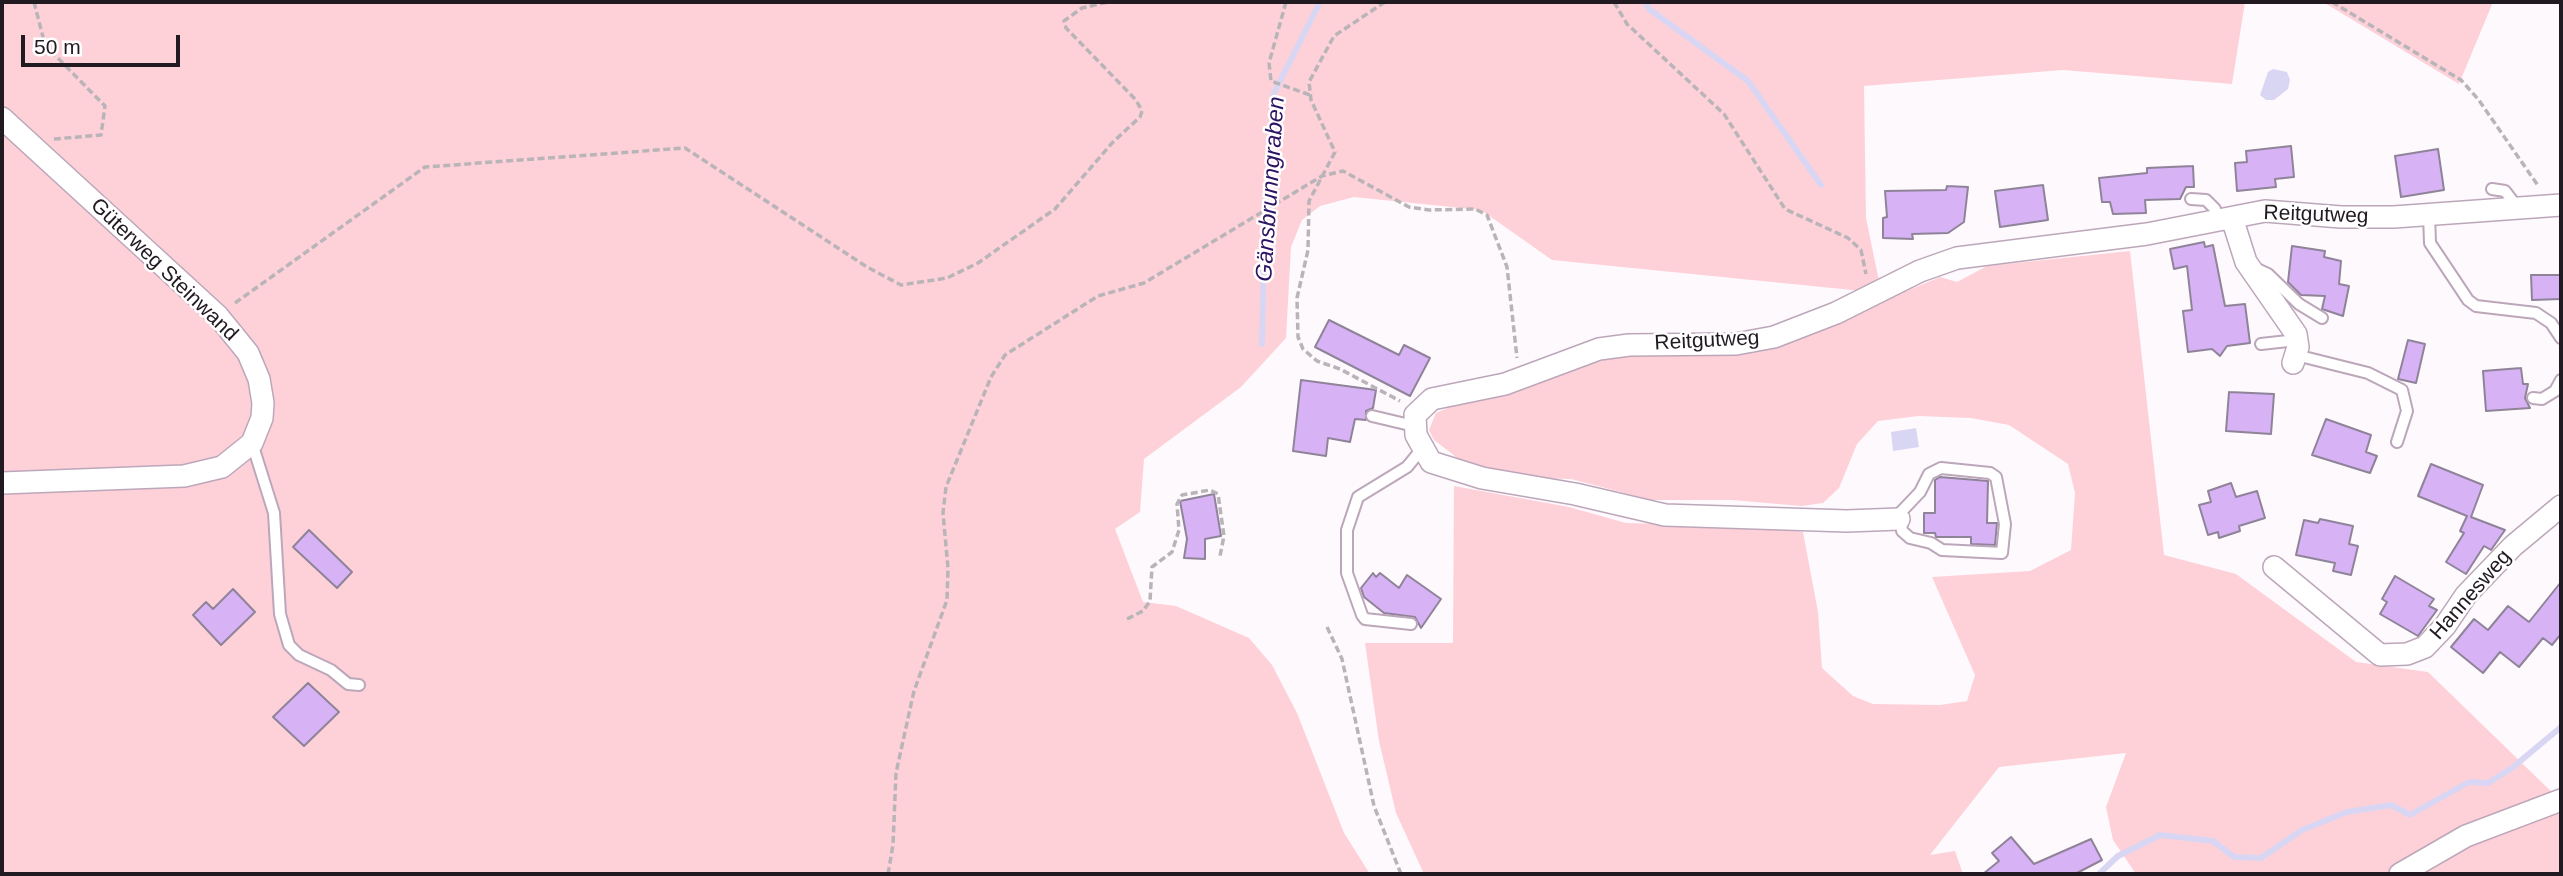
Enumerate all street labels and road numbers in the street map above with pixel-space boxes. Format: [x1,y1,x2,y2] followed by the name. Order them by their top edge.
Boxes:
[85,193,243,347] street label: Güterweg Steinwand
[2263,201,2369,229] street label: Reitgutweg
[1654,326,1760,356] street label: Reitgutweg
[2425,545,2517,645] street label: Hannesweg

